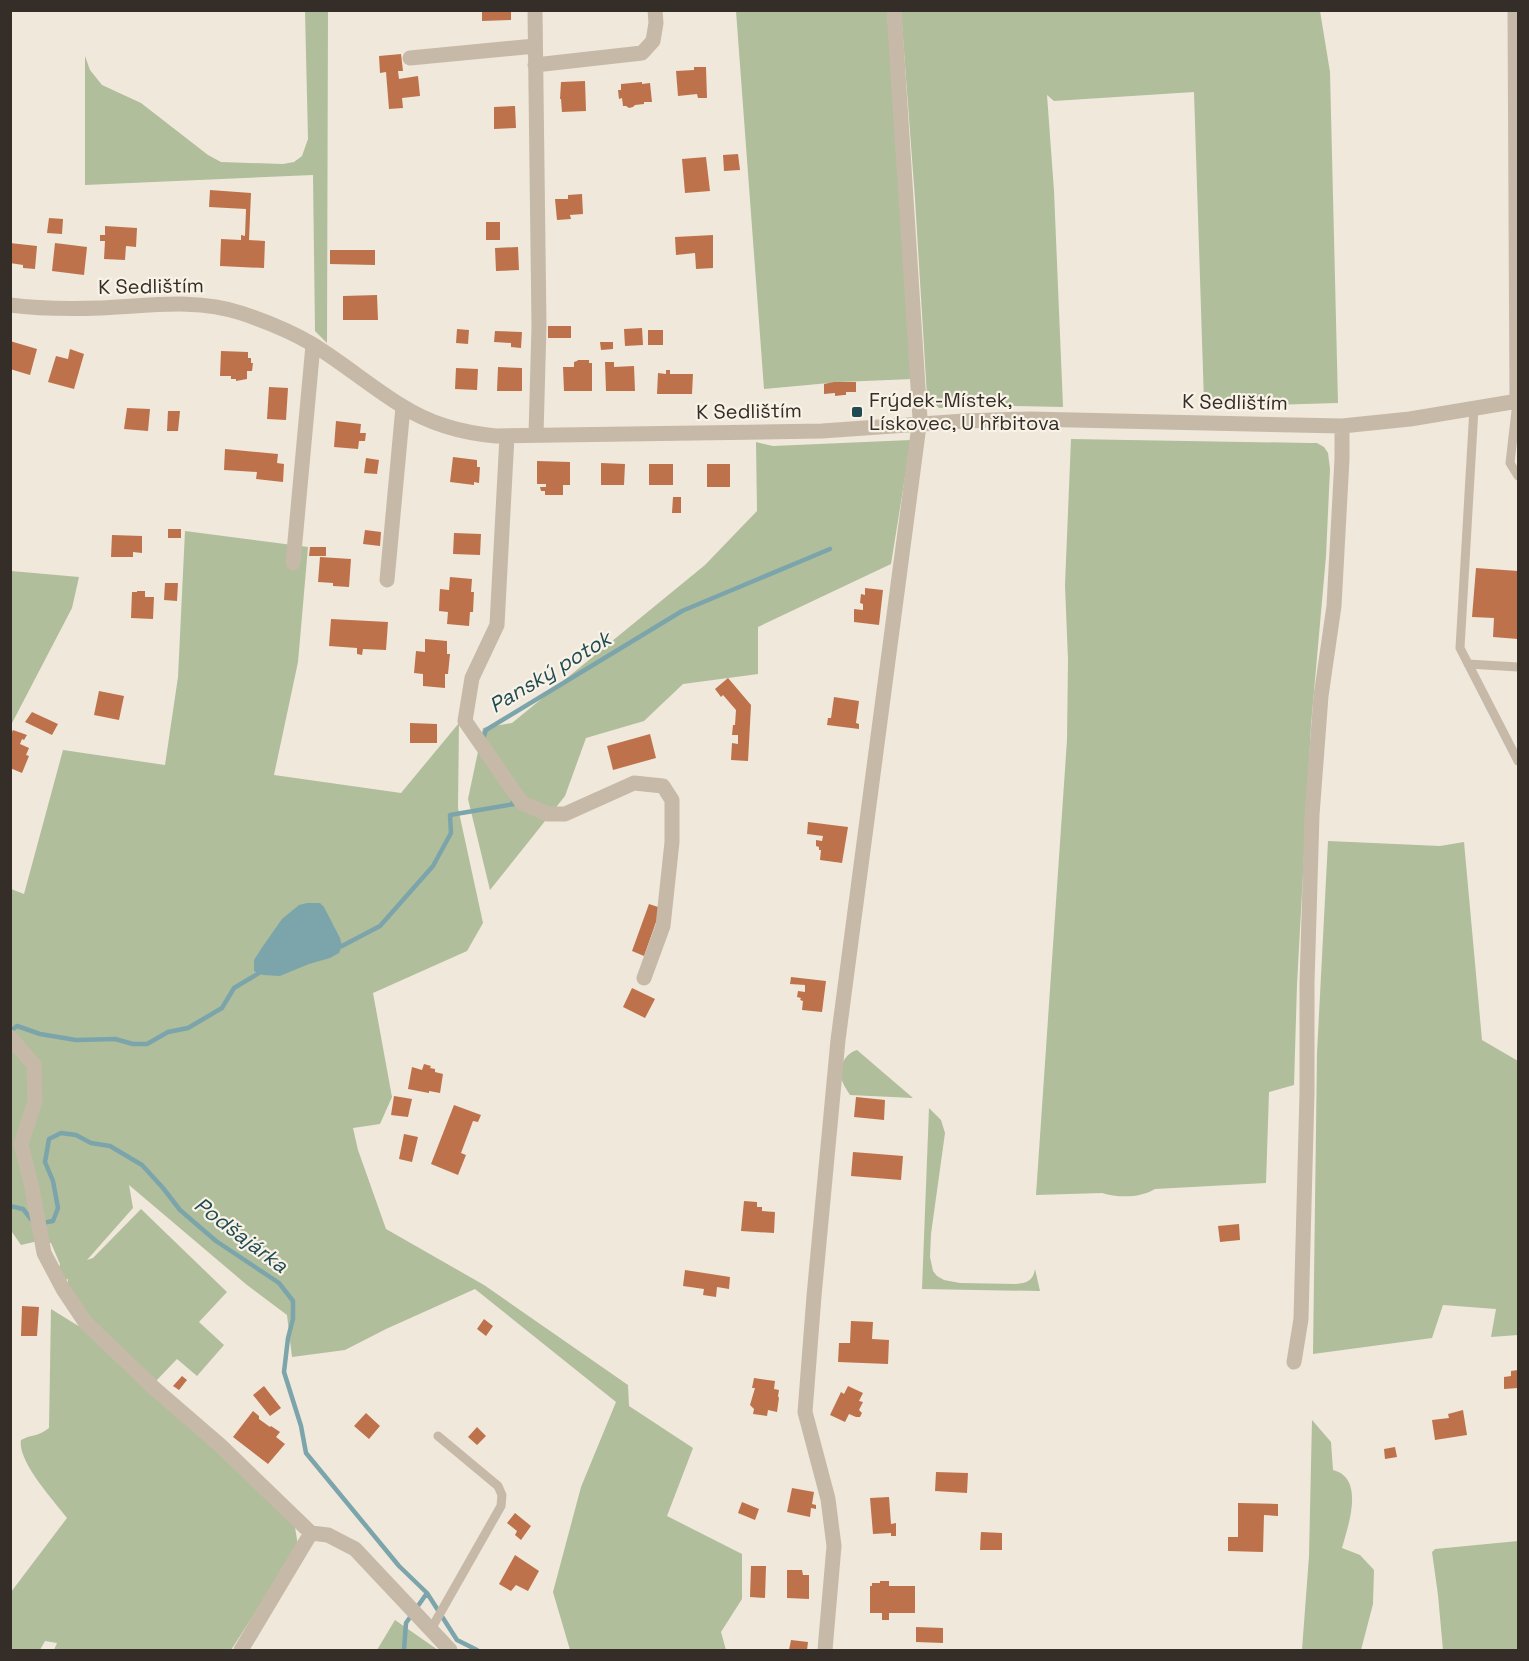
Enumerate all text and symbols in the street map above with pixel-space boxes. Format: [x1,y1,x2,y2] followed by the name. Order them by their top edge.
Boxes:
[98,272,204,300] street label: K Sedlištím
[869,387,1060,436] place label: Frýdek-Místek, Lískovec, U hřbitova
[1182,388,1288,416] street label: K Sedlištím
[696,397,802,425] street label: K Sedlištím
[850,405,864,419] marker: Frýdek-Místek, Lískovec, U hřbitova
[484,623,618,719] water label: Panský potok
[189,1191,294,1279] water label: Podšajárka

